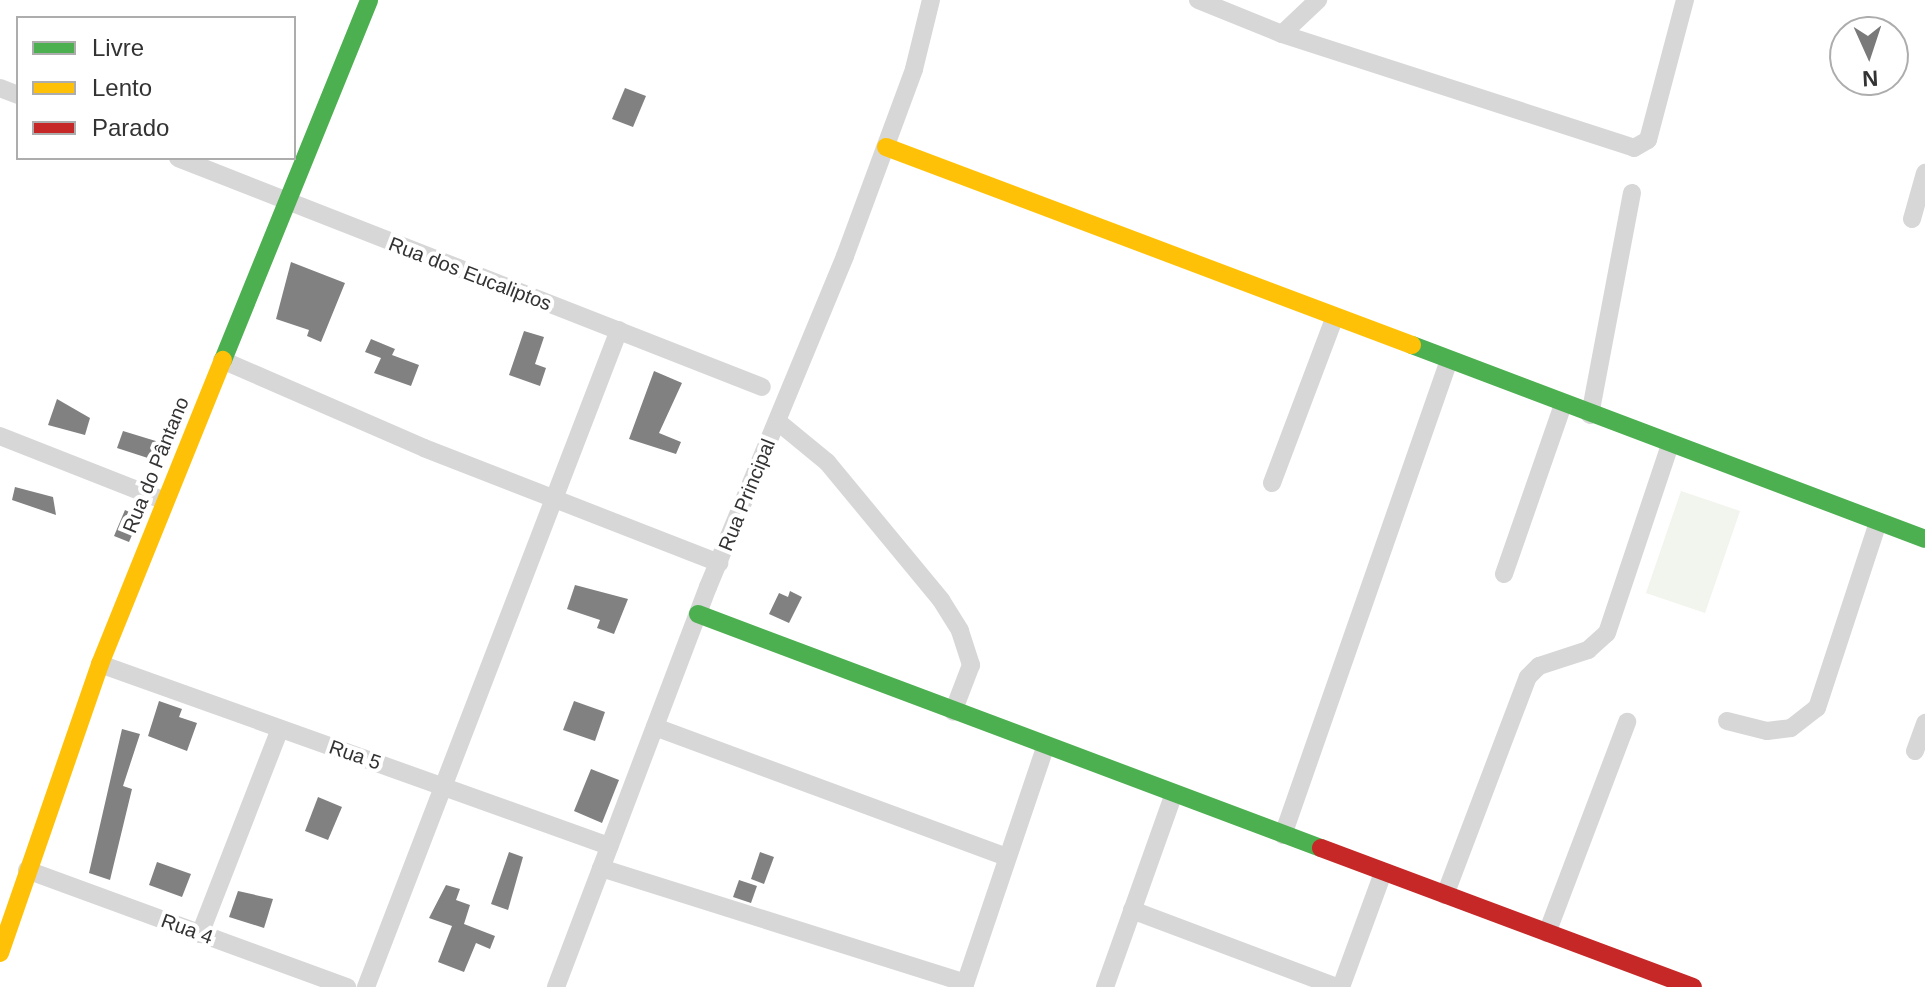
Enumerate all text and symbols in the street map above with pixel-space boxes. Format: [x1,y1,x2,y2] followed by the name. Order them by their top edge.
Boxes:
[16,16,296,160] legend
[1829,16,1909,96] north arrow
[92,34,144,61] text: Livre
[1862,66,1879,91] text: N
[92,74,152,101] text: Lento
[92,114,169,141] text: Parado
[385,232,555,316] street label: Rua dos Eucaliptos
[118,393,194,537] street label: Rua do Pântano
[714,435,780,555] street label: Rua Principal
[326,735,384,775] street label: Rua 5
[158,909,216,949] street label: Rua 4

